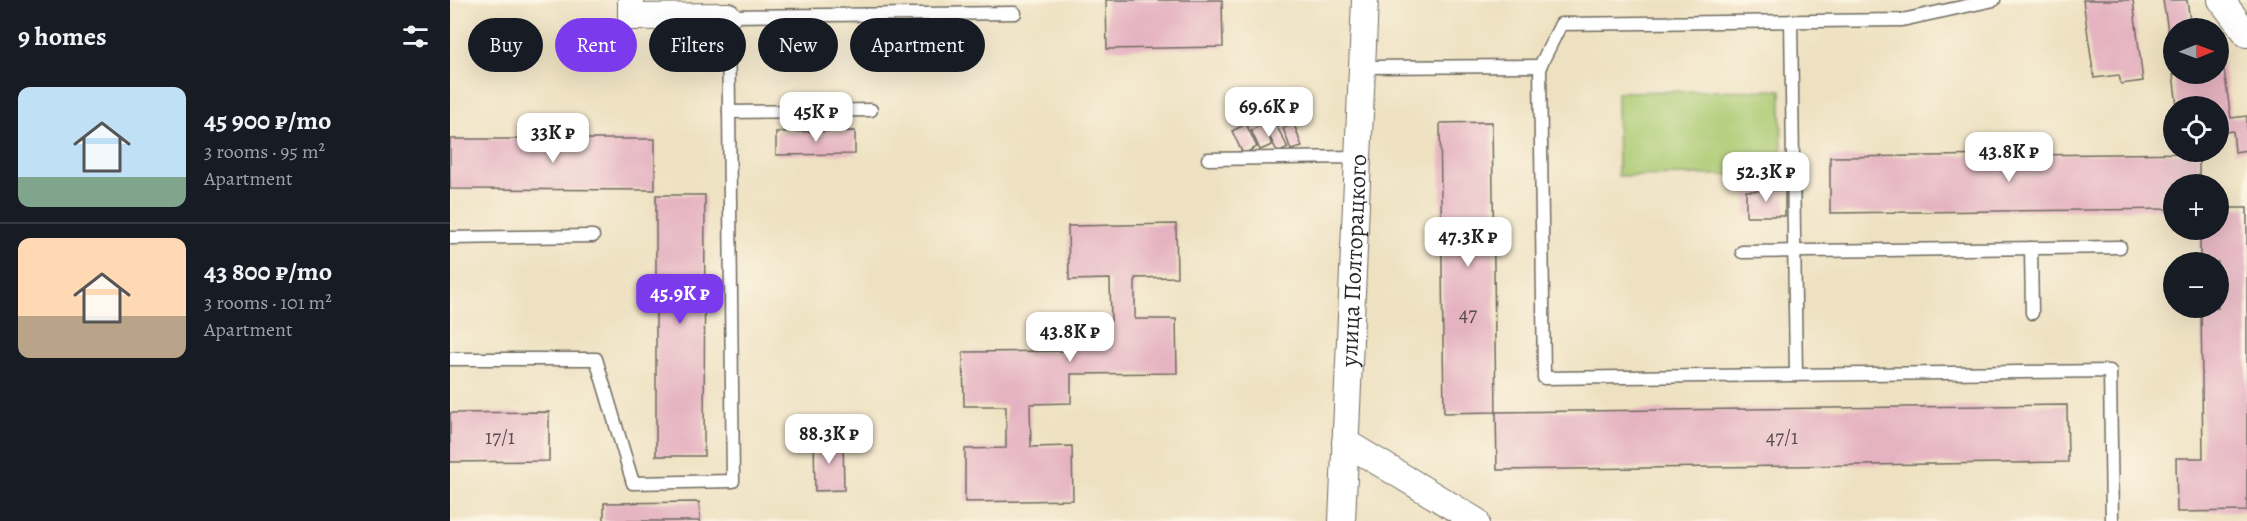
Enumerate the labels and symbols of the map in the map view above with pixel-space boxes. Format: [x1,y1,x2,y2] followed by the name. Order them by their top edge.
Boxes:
[2163,18,2229,84] north arrow
[1214,87,1324,138] pin: 69.6K ₽
[774,92,858,143] pin: 45K ₽
[511,113,595,164] pin: 33K ₽
[1954,132,2064,183] pin: 43.8K ₽
[1711,152,1821,203] pin: 52.3K ₽
[1333,153,1374,368] street label: улица Полторацкого
[1413,217,1523,268] pin: 47.3K ₽
[625,274,735,325] pin: 45.9K ₽
[1459,300,1477,328] house number: 47
[1015,312,1125,363] pin: 43.8K ₽
[774,414,884,465] pin: 88.3K ₽
[485,423,515,451] house number: 17/1
[1766,423,1798,451] house number: 47/1

